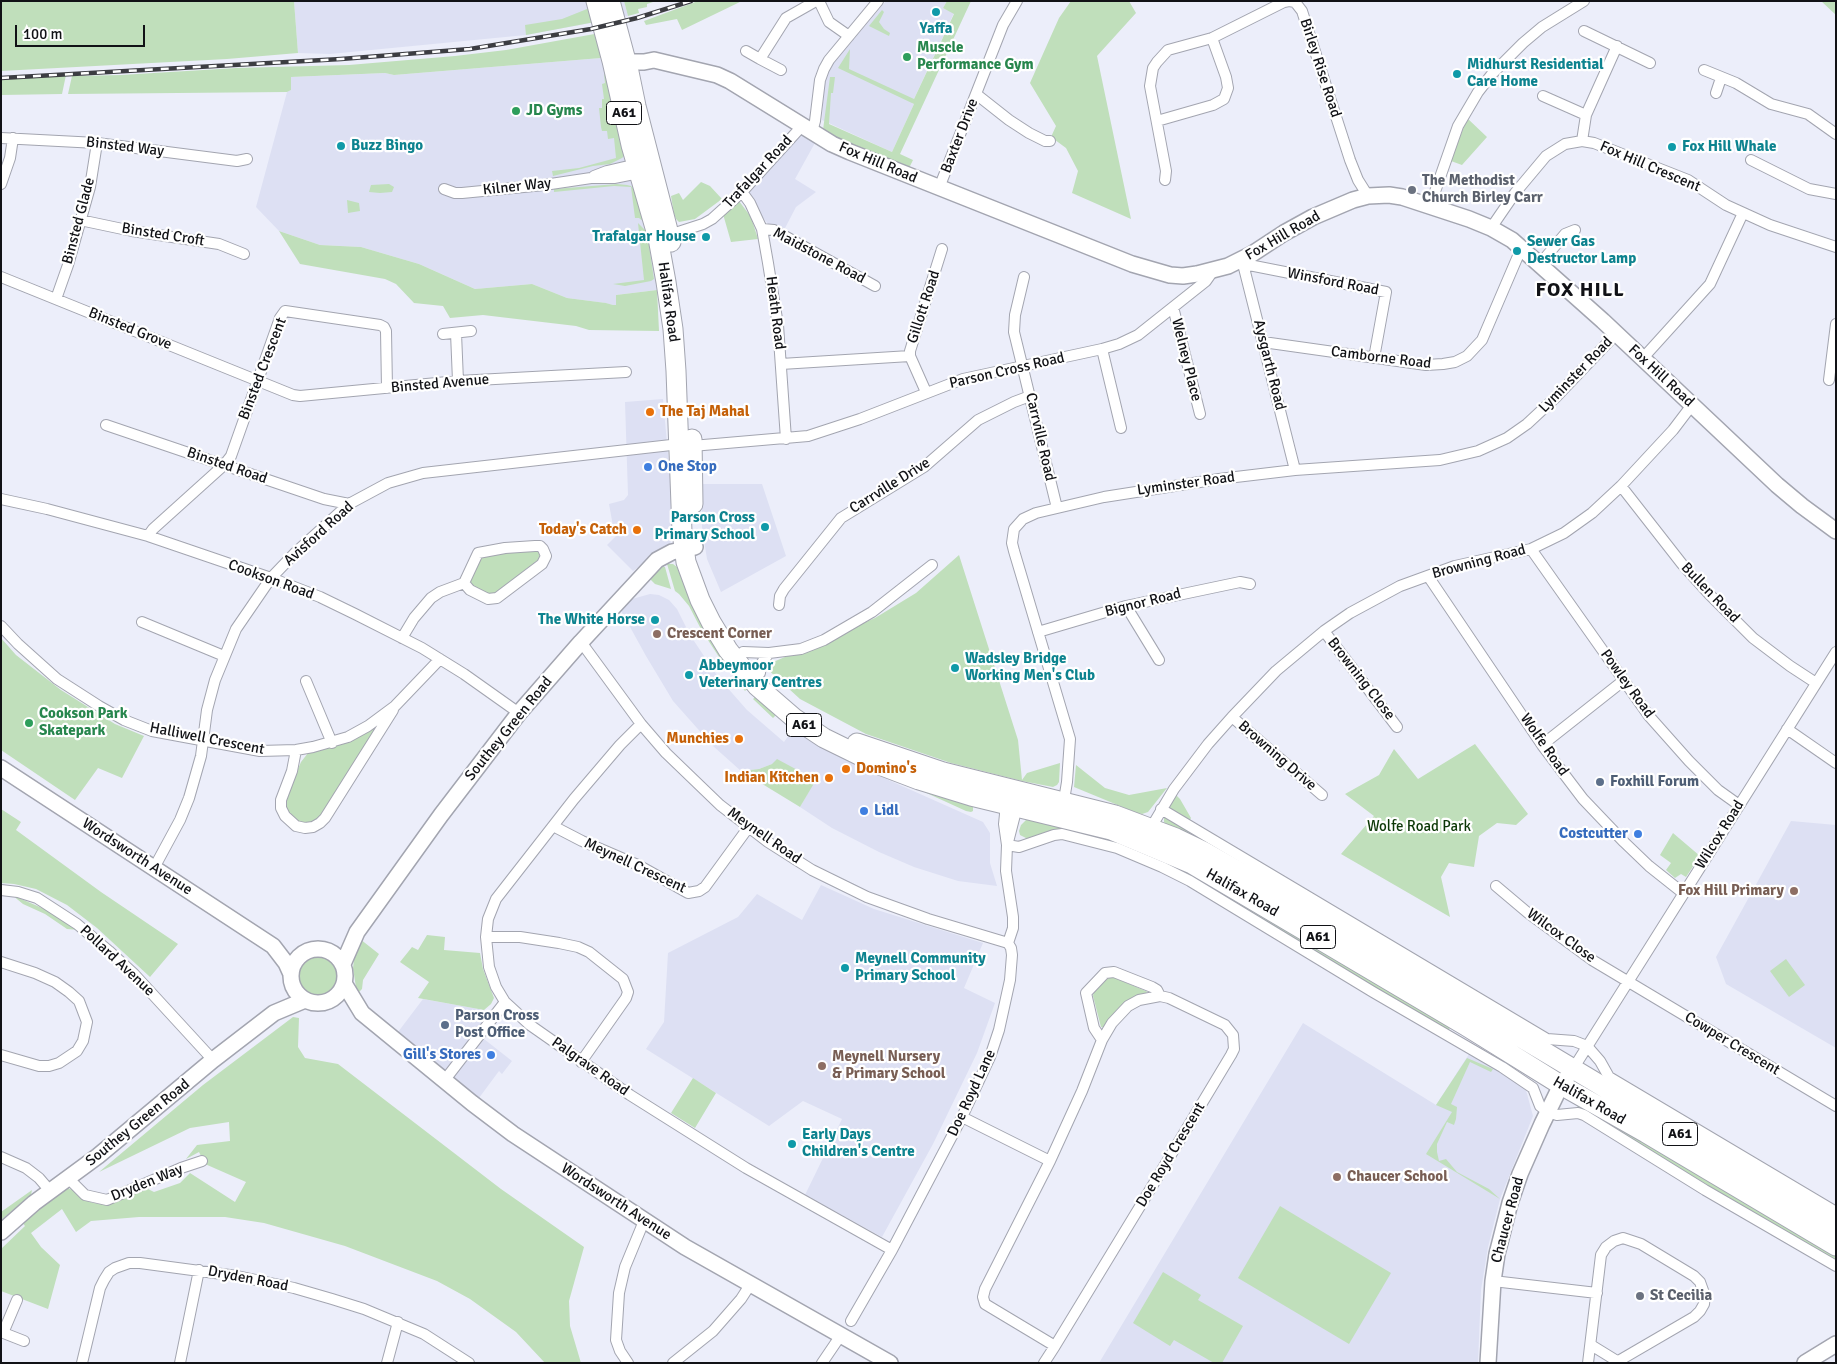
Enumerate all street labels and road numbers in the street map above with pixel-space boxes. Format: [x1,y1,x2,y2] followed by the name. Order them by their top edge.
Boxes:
[1296,16,1344,120] street label: Birley Rise Road
[938,96,982,176] street label: Baxter Drive
[606,102,642,125] road number: A61
[720,132,796,212] street label: Trafalgar Road
[85,133,165,161] street label: Binsted Way
[836,138,920,188] street label: Fox Hill Road
[1597,138,1703,196] street label: Fox Hill Crescent
[482,174,552,200] street label: Kilner Way
[59,176,99,266] street label: Binsted Glade
[1242,207,1324,265] street label: Fox Hill Road
[120,220,206,250] street label: Binsted Croft
[770,224,868,288] street label: Maidstone Road
[653,261,683,343] street label: Halifax Road
[1286,264,1380,300] street label: Winsford Road
[904,268,944,346] street label: Gillott Road
[762,275,788,351] street label: Heath Road
[86,304,174,354] street label: Binsted Grove
[235,315,291,423] street label: Binsted Crescent
[1167,317,1205,403] street label: Welney Place
[1249,318,1289,412] street label: Aysgarth Road
[1535,333,1617,417] street label: Lyminster Road
[1624,341,1698,411] street label: Fox Hill Road
[1330,343,1432,373] street label: Camborne Road
[948,349,1066,393] street label: Parson Cross Road
[390,371,490,397] street label: Binsted Avenue
[1021,391,1059,483] street label: Carrville Road
[184,444,270,488] street label: Binsted Road
[846,454,934,518] street label: Carrville Drive
[1136,468,1236,500] street label: Lyminster Road
[280,498,358,570] street label: Avisford Road
[1430,541,1528,583] street label: Browning Road
[226,556,316,604] street label: Cookson Road
[1677,559,1743,627] street label: Bullen Road
[1103,585,1183,621] street label: Bignor Road
[1323,634,1399,724] street label: Browning Close
[1596,646,1658,722] street label: Powley Road
[461,673,557,785] street label: Southey Green Road
[1516,710,1572,780] street label: Wolfe Road
[786,714,822,736] road number: A61
[1234,717,1320,795] street label: Browning Drive
[148,719,266,759] street label: Halliwell Crescent
[1692,797,1748,873] street label: Wilcox Road
[724,804,804,868] street label: Meynell Road
[79,815,195,899] street label: Wordsworth Avenue
[581,835,689,897] street label: Meynell Crescent
[1202,865,1282,921] street label: Halifax Road
[1523,905,1599,967] street label: Wilcox Close
[76,922,158,1000] street label: Pollard Avenue
[1300,926,1336,949] road number: A61
[1681,1008,1783,1080] street label: Cowper Crescent
[548,1034,632,1100] street label: Palgrave Road
[944,1047,1000,1139] street label: Doe Royd Lane
[1549,1073,1629,1129] street label: Halifax Road
[82,1075,194,1171] street label: Southey Green Road
[1133,1099,1209,1211] street label: Doe Royd Crescent
[1662,1122,1698,1146] road number: A61
[108,1160,186,1206] street label: Dryden Way
[558,1160,674,1244] street label: Wordsworth Avenue
[1488,1175,1528,1265] street label: Chaucer Road
[206,1262,290,1296] street label: Dryden Road

